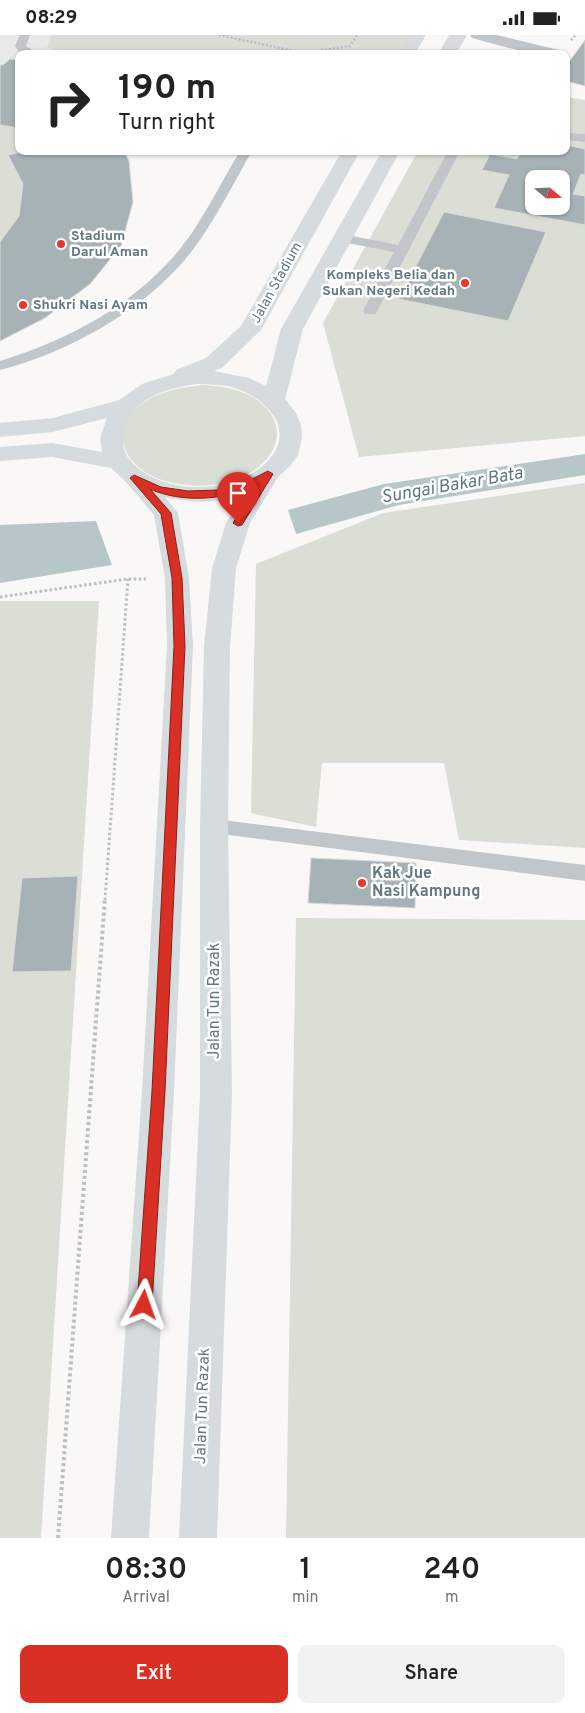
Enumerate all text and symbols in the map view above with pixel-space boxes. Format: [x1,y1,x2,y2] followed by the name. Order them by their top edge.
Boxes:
[25,6,77,30] text: 08:29
[118,67,216,111] text: 190 m
[35,70,100,135] icon: right
[118,110,215,137] text: Turn right
[525,170,570,215] north arrow
[525,170,570,215] map controls
[71,228,148,261] place label: Stadium Darul Aman
[55,238,67,250] marker: Stadium Darul Aman
[248,240,306,326] street label: Jalan Stadium
[322,267,455,300] place label: Kompleks Belia dan Sukan Negeri Kedah
[459,277,471,289] marker: Kompleks Belia dan Sukan Negeri Kedah
[33,297,148,314] place label: Shukri Nasi Ayam
[17,299,29,311] marker: Shukri Nasi Ayam
[379,462,525,510] water label: Sungai Bakar Bata
[217,472,259,523] pin
[224,479,252,507] icon: arrive
[372,864,480,902] place label: Kak Jue Nasi Kampung
[356,877,368,889] marker: Kak Jue Nasi Kampung
[205,943,225,1059] street label: Jalan Tun Razak
[117,1278,169,1330] position arrow
[191,1347,215,1465] street label: Jalan Tun Razak
[105,1552,187,1589] text: 08:30
[299,1552,311,1589] text: 1
[423,1552,480,1589] text: 240
[122,1588,170,1608] text: Arrival
[292,1588,319,1608] text: min
[445,1588,459,1608] text: m
[20,1645,288,1703] button: Exit
[298,1645,565,1703] button: Share

